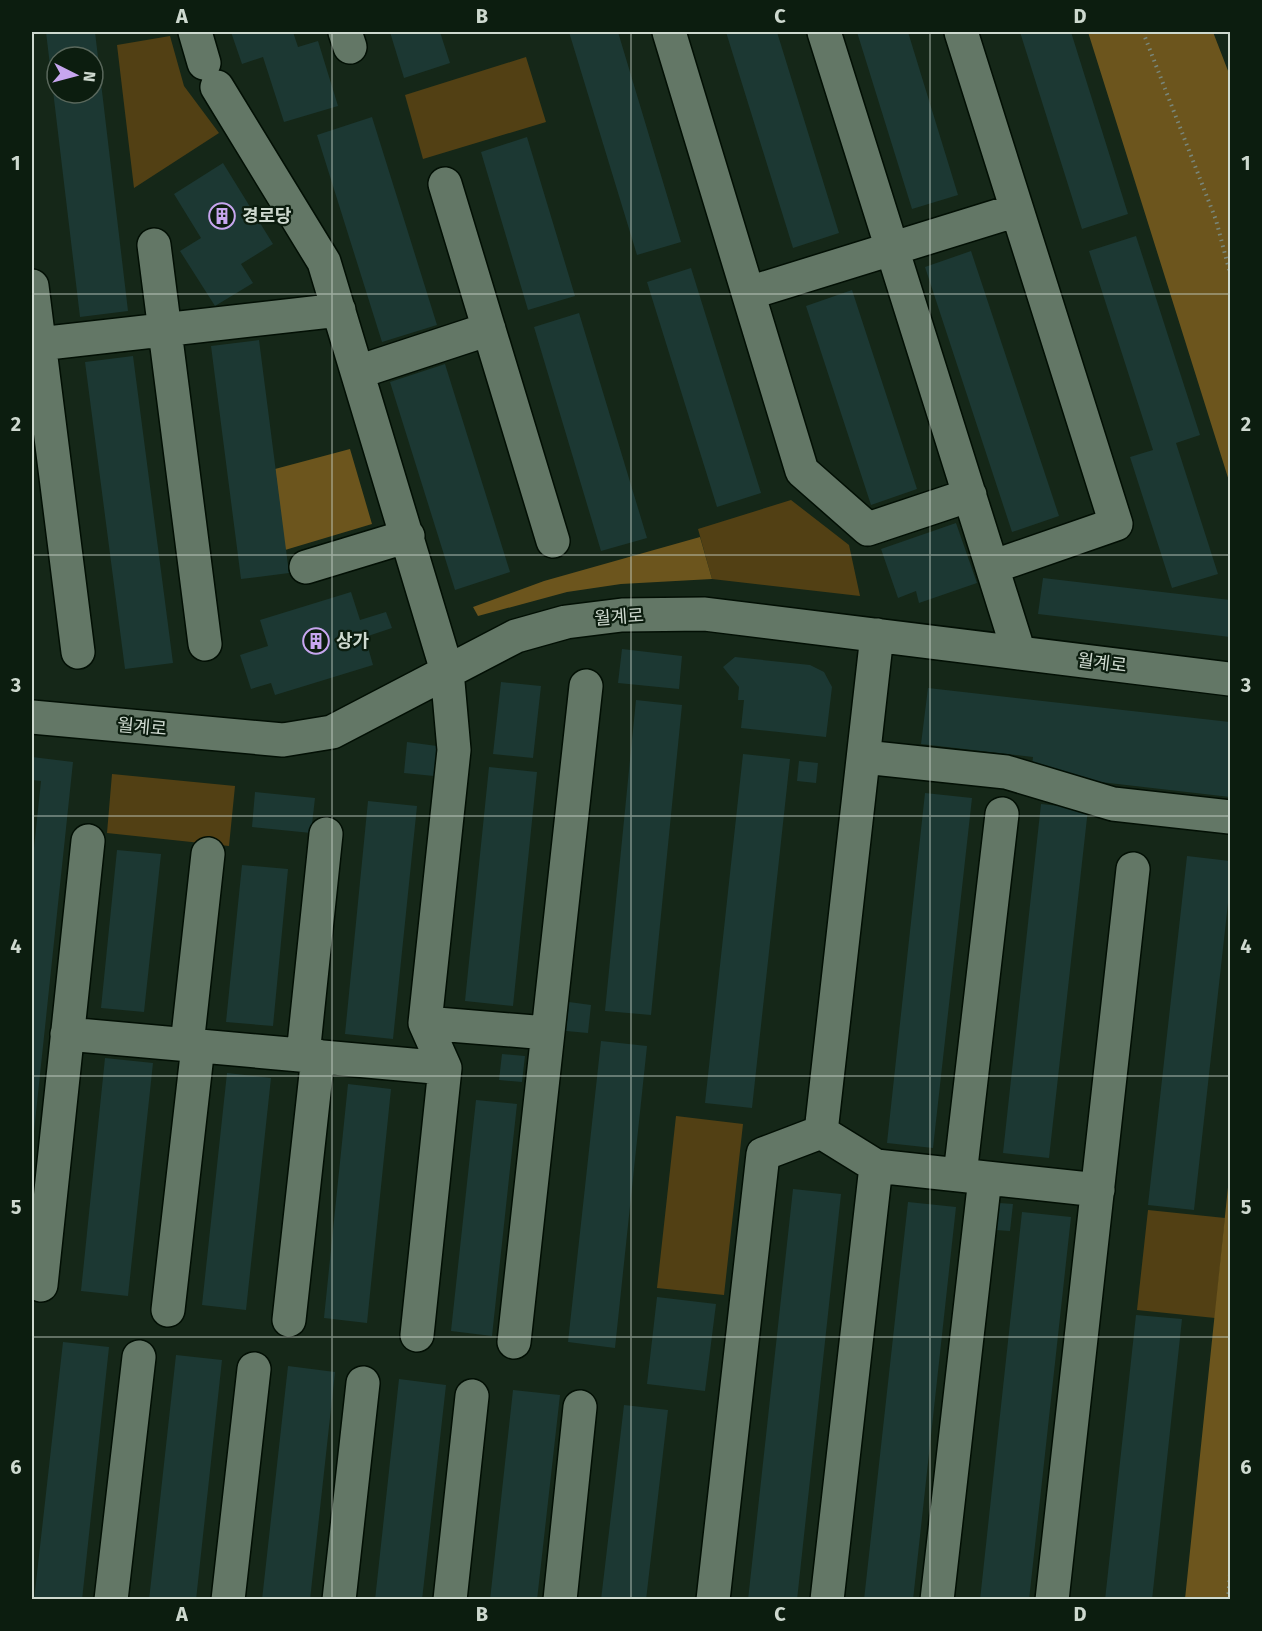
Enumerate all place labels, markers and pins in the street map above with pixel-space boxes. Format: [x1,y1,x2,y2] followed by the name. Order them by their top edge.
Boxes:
[207,201,237,231] building icon: 경로당
[242,205,292,227] place label: 경로당
[301,626,331,656] building icon: 상가
[336,630,370,652] place label: 상가

